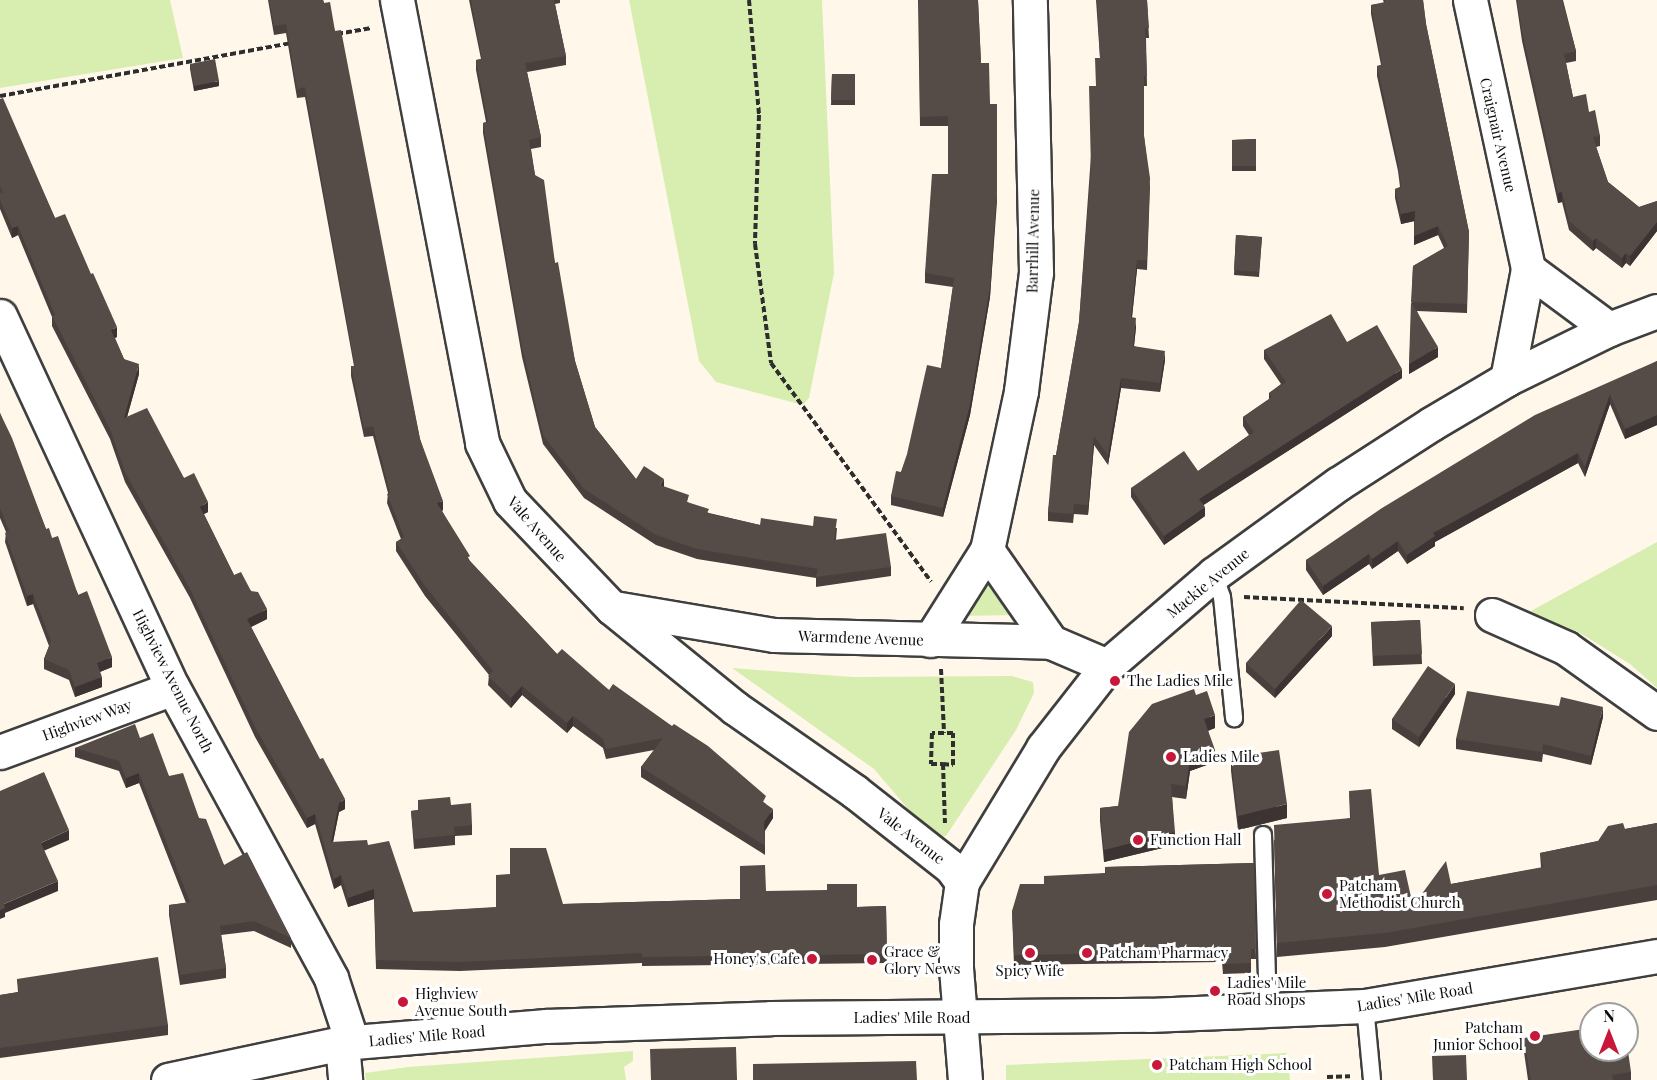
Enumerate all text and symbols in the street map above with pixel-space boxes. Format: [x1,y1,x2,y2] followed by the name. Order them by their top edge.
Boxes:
[1476,76,1520,194] street label: Craignair Avenue
[1023,188,1043,294] street label: Barrhill Avenue
[504,493,570,565] street label: Vale Avenue
[1163,544,1253,622] street label: Mackie Avenue
[129,606,217,756] street label: Highview Avenue North
[798,627,924,649] street label: Warmdene Avenue
[1127,672,1233,690] place label: The Ladies Mile
[1108,674,1122,688] marker: The Ladies Mile
[39,695,135,745] street label: Highview Way
[1183,748,1260,766] place label: Ladies Mile
[1164,750,1178,764] marker: Ladies Mile
[874,804,948,868] street label: Vale Avenue
[1150,831,1241,849] place label: Function Hall
[1131,833,1145,847] marker: Function Hall
[1339,876,1461,911] place label: Patcham Methodist Church
[1320,887,1334,901] marker: Patcham Methodist Church
[884,942,961,977] place label: Grace & Glory News
[1099,944,1228,962] place label: Patcham Pharmacy
[1023,946,1037,960] marker: Spicy Wife
[1080,946,1094,960] marker: Patcham Pharmacy
[713,950,800,968] place label: Honey's Cafe
[805,952,819,966] marker: Honey's Cafe
[865,953,879,967] marker: Grace & Glory News
[995,962,1065,980] place label: Spicy Wife
[1227,973,1306,1008] place label: Ladies' Mile Road Shops
[1356,979,1474,1015] street label: Ladies' Mile Road
[415,984,507,1019] place label: Highview Avenue South
[1208,984,1222,998] marker: Ladies' Mile Road Shops
[396,995,410,1009] marker: Highview Avenue South
[1579,1002,1639,1062] north arrow
[1603,1005,1615,1026] text: N
[853,1009,971,1027] street label: Ladies' Mile Road
[1433,1018,1523,1053] place label: Patcham Junior School
[368,1022,486,1050] street label: Ladies' Mile Road
[1528,1029,1542,1043] marker: Patcham Junior School
[1169,1056,1312,1074] place label: Patcham High School
[1150,1058,1164,1072] marker: Patcham High School

